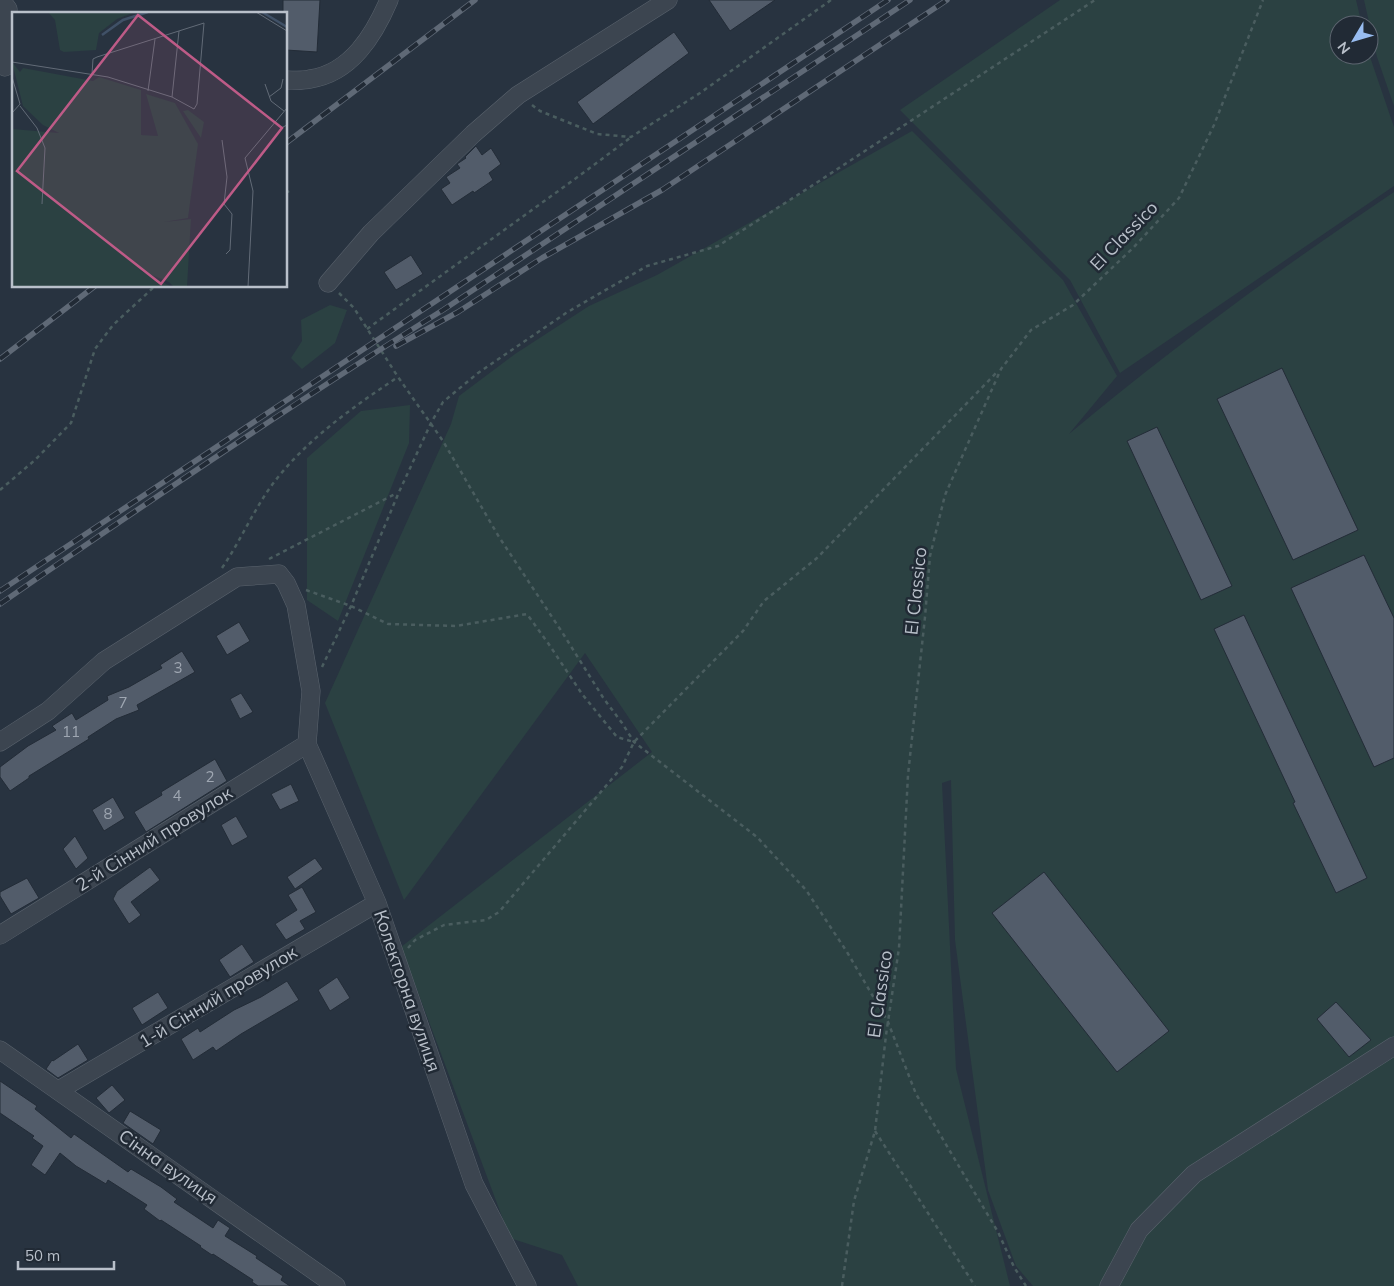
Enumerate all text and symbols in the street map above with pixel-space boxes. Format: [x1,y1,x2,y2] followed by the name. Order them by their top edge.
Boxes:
[12,12,288,288] inset map
[1329,15,1379,65] north arrow
[1333,38,1354,58] text: N
[1085,196,1163,275] street label: El Classico
[899,546,932,636] street label: El Classico
[173,658,183,677] house number: 3
[118,693,128,712] house number: 7
[62,722,80,741] house number: 11
[205,767,215,786] house number: 2
[71,781,237,896] street label: 2-й Сінний провулок
[172,786,182,805] house number: 4
[103,804,113,823] house number: 8
[369,907,446,1075] street label: Колекторна вулиця
[134,940,301,1053] street label: 1-й Сінний провулок
[862,949,897,1039] street label: El Classico
[114,1124,222,1209] street label: Сінна вулиця
[18,1238,114,1270] scale bar
[25,1246,60,1265] text: 50 m

